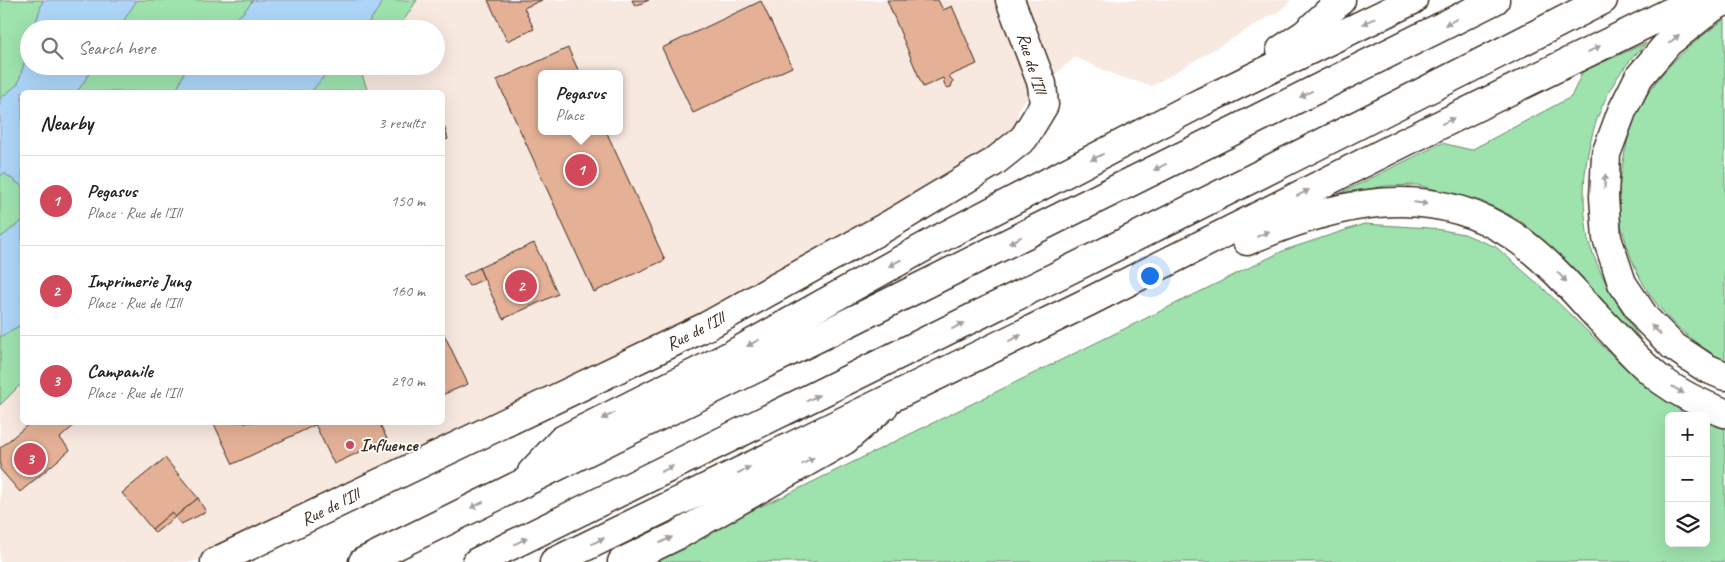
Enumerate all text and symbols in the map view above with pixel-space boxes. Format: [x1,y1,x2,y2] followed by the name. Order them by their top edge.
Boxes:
[1362,18,1376,26] one-way arrow
[1444,18,1458,26] one-way arrow
[20,20,445,75] search box
[1012,30,1052,99] street label: Rue de l'Ill
[1667,33,1679,45] one-way arrow
[38,34,66,62] icon: search
[78,36,155,60] text: Search here
[1587,45,1602,53] one-way arrow
[538,70,623,135] popup
[556,81,605,105] text: Pegasus
[1299,90,1313,98] one-way arrow
[556,105,584,125] text: Place
[40,110,93,136] text: Nearby
[378,113,425,133] text: 3 results
[1441,116,1456,125] one-way arrow
[565,151,597,189] pin: 1
[1090,153,1104,161] one-way arrow
[1153,163,1168,171] one-way arrow
[1601,173,1609,189] one-way arrow
[87,179,137,203] text: Pegasus
[1296,189,1310,197] one-way arrow
[52,191,60,211] text: 1
[391,191,425,211] text: 150 m
[1413,199,1429,207] one-way arrow
[87,203,181,223] text: Place · Rue de l'Ill
[1256,229,1270,237] one-way arrow
[1008,236,1022,244] one-way arrow
[888,259,901,268] one-way arrow
[1137,263,1163,289] your location
[505,267,537,305] pin: 2
[87,269,191,293] text: Imprimerie Jung
[1556,270,1567,283] one-way arrow
[52,281,60,301] text: 2
[391,281,425,301] text: 160 m
[87,293,181,313] text: Place · Rue de l'Ill
[662,306,730,355] street label: Rue de l'Ill
[951,322,965,330] one-way arrow
[1650,324,1662,336] one-way arrow
[1007,334,1022,342] one-way arrow
[746,338,760,347] one-way arrow
[87,359,153,383] text: Campanile
[52,371,60,391] text: 3
[391,371,425,391] text: 290 m
[87,383,181,403] text: Place · Rue de l'Ill
[1671,385,1684,394] one-way arrow
[805,394,820,402] one-way arrow
[1665,412,1710,547] map controls
[1665,412,1710,457] button: +
[601,413,615,421] one-way arrow
[360,434,420,456] place label: Influence
[344,439,356,451] marker: Influence
[14,440,46,478] pin: 3
[800,457,815,465] one-way arrow
[1665,457,1710,502] button: −
[659,465,674,473] one-way arrow
[737,466,751,474] one-way arrow
[297,482,365,530] street label: Rue de l'Ill
[470,502,484,510] one-way arrow
[1665,502,1710,547] button: layers
[514,536,528,544] one-way arrow
[659,536,673,544] one-way arrow
[591,537,605,545] one-way arrow

